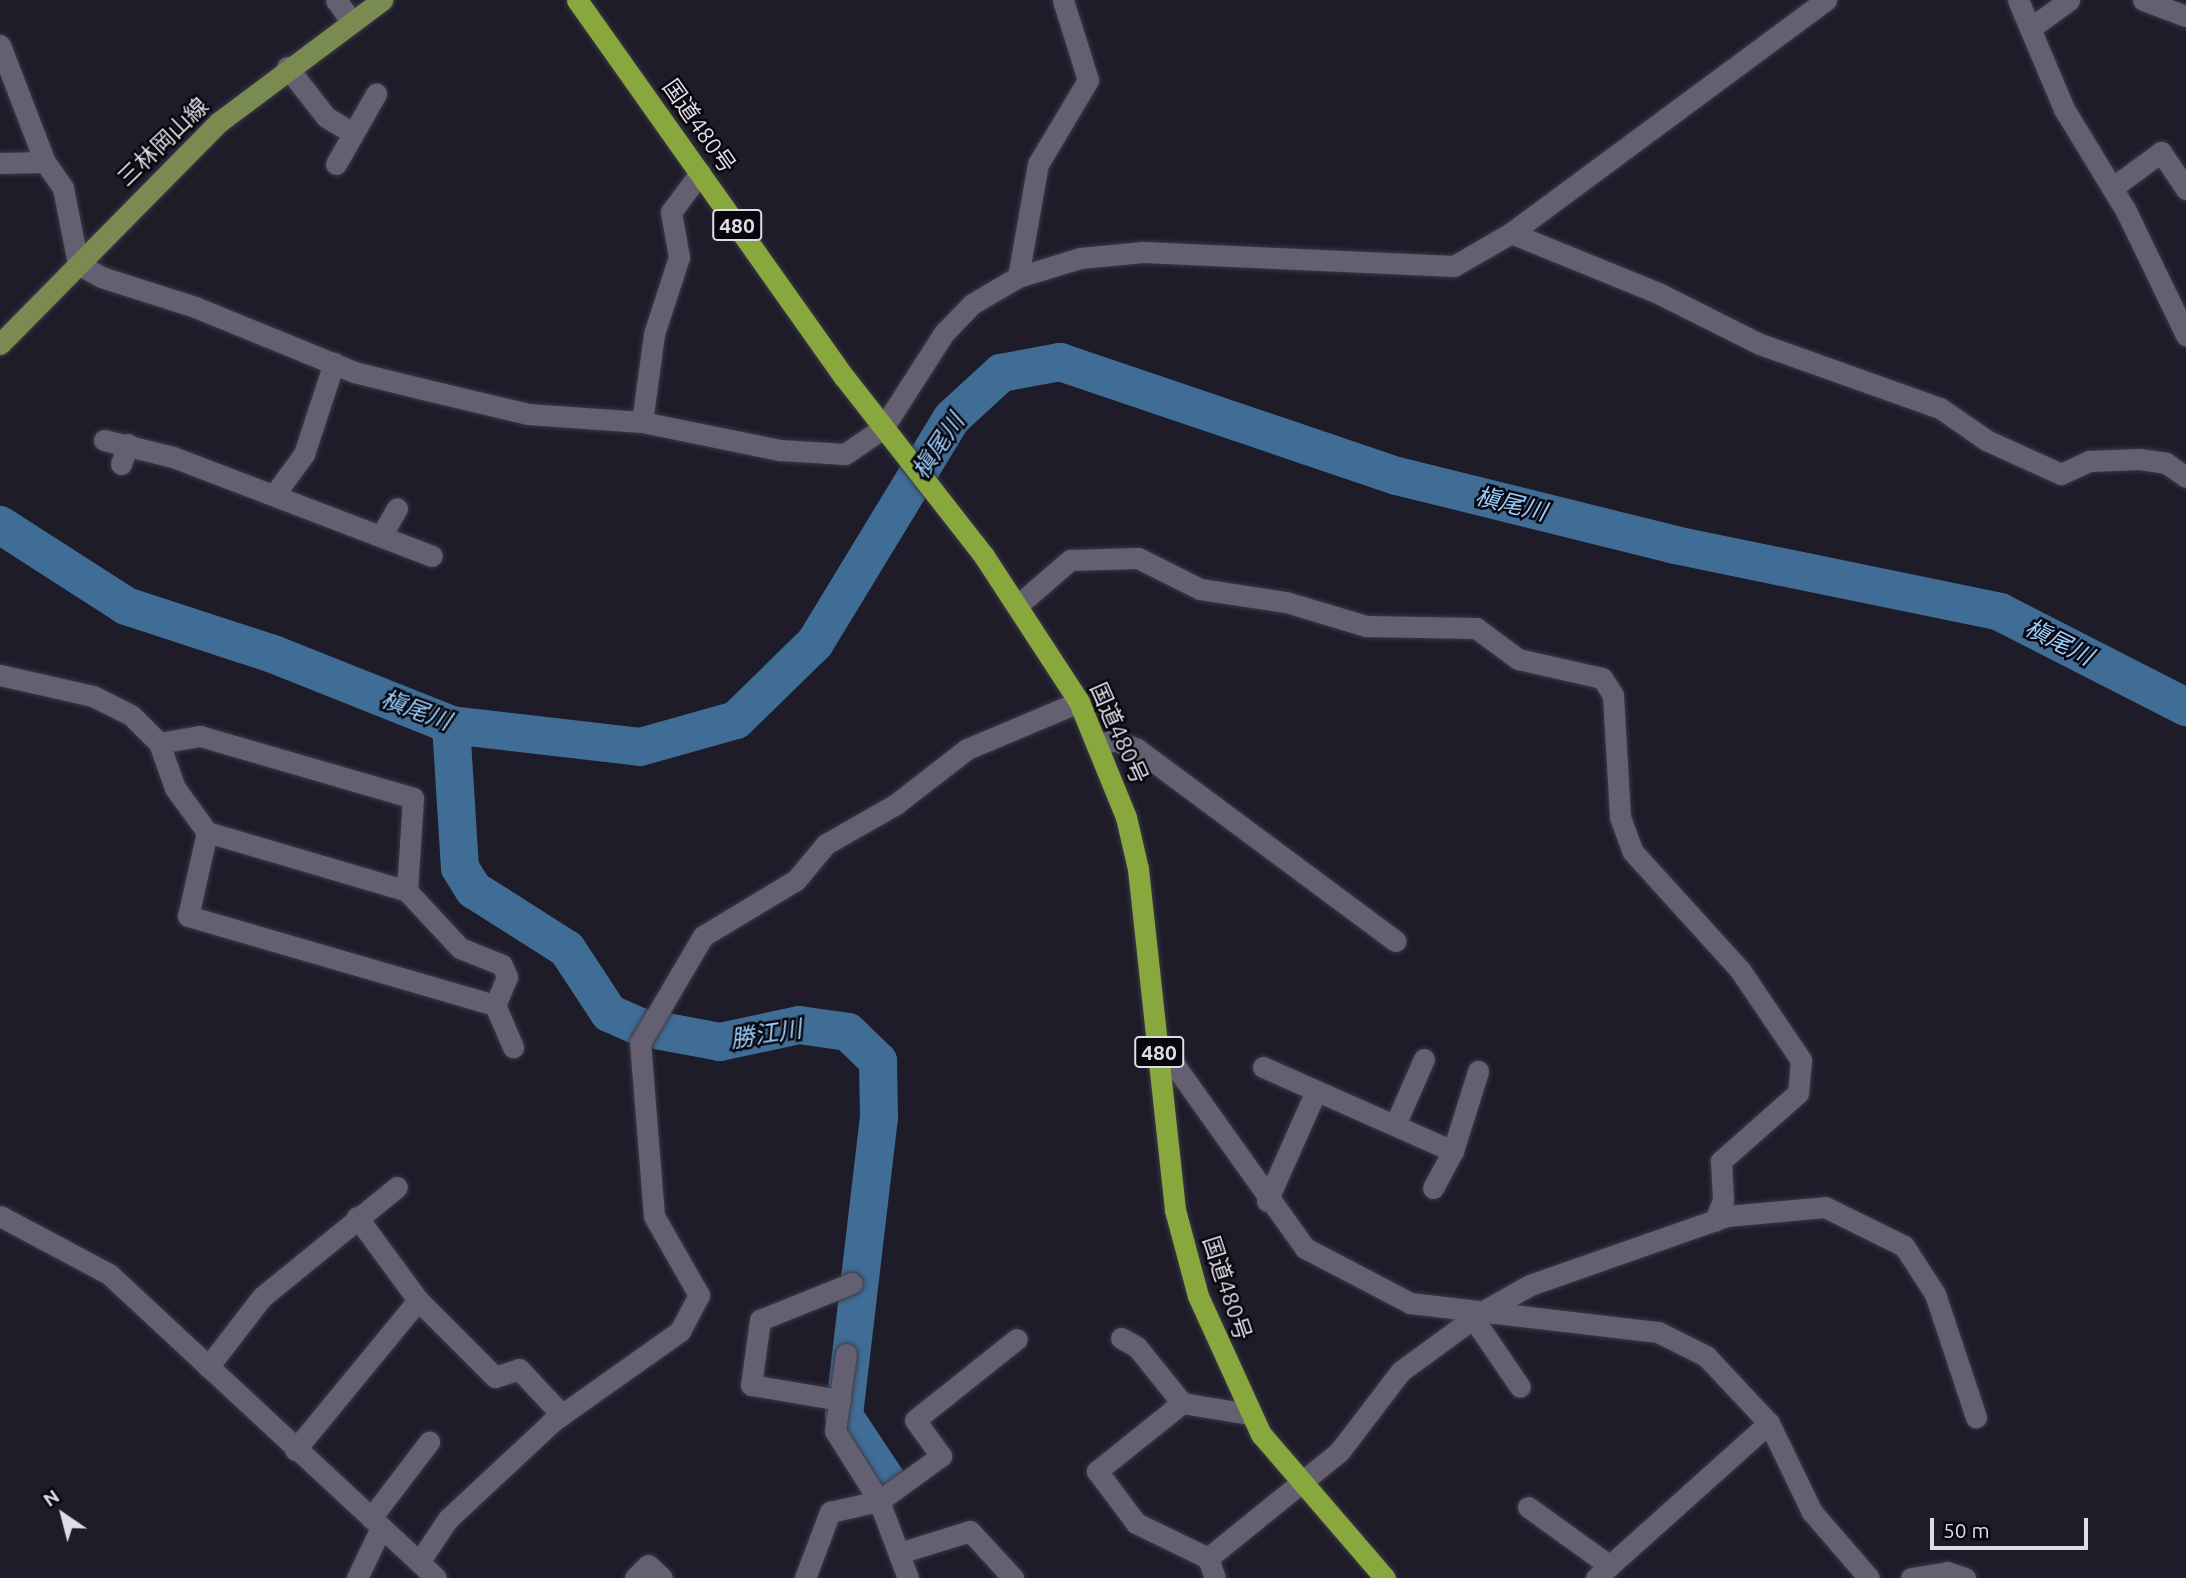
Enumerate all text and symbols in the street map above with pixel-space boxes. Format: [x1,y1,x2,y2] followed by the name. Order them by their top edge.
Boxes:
[657,74,741,178] street label: 国道480号
[112,92,214,192] street label: 三林岡山線
[711,208,763,243] road number: 480
[906,408,970,484] water label: 槇尾川
[1473,481,1549,527] water label: 槇尾川
[2020,613,2098,671] water label: 槇尾川
[1084,678,1154,788] street label: 国道480号
[377,684,455,736] water label: 槇尾川
[728,1014,804,1054] water label: 勝江川
[1133,1034,1185,1070] road number: 480
[1197,1232,1257,1344] street label: 国道480号
[28,1480,98,1550] north arrow
[39,1485,63,1511] text: N
[1934,1504,2092,1548] scale bar
[1943,1518,1990,1542] text: 50 m

